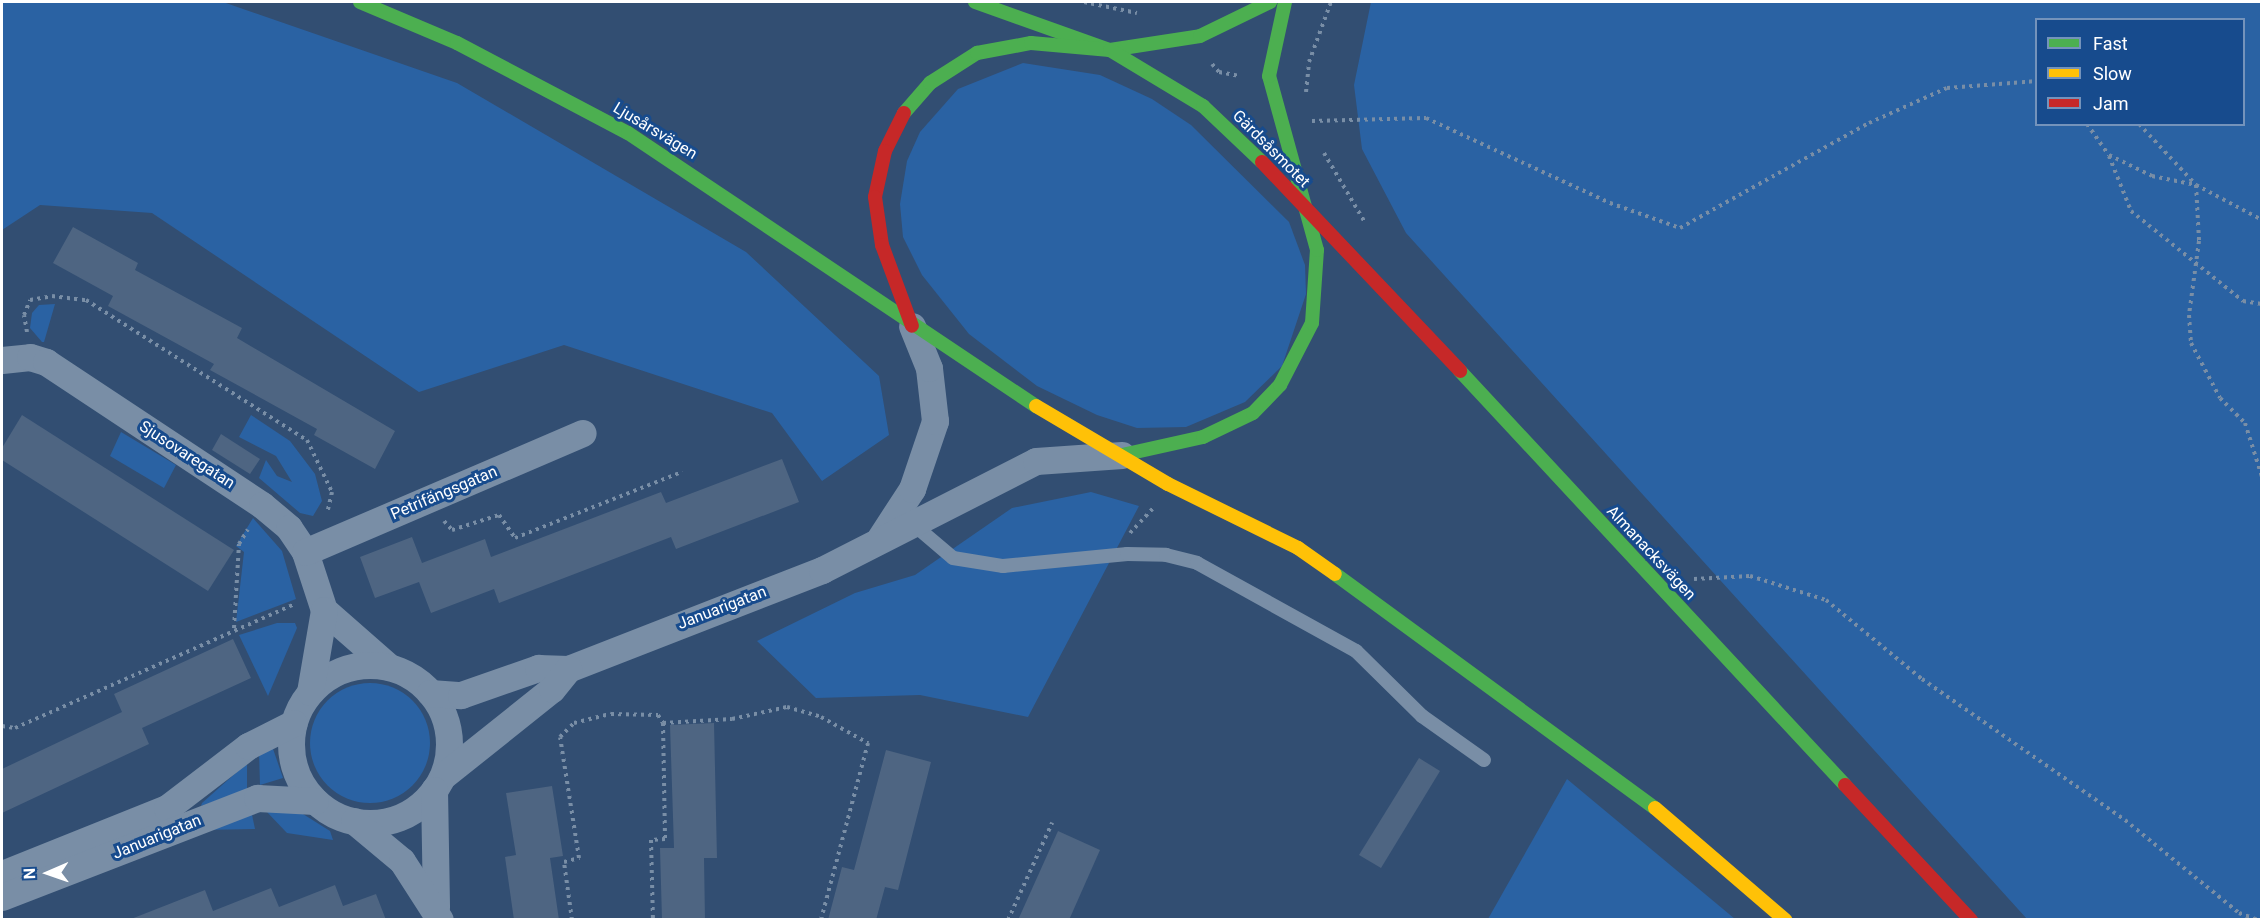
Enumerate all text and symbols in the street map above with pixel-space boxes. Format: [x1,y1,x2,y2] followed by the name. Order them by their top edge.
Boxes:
[2035,18,2245,126] legend
[2093,33,2128,54] text: Fast
[2093,63,2132,84] text: Slow
[2093,93,2129,114] text: Jam
[610,98,700,164] street label: Ljusårsvägen
[1228,106,1314,192] street label: Gärdsåsmotet
[136,417,238,493] street label: Sjusovaregatan
[388,462,500,524] street label: Petrifängsgatan
[1602,502,1700,604] street label: Almanacksvägen
[675,582,769,634] street label: Januarigatan
[110,811,204,863] street label: Januarigatan
[18,843,78,903] north arrow
[20,868,39,880] text: N

